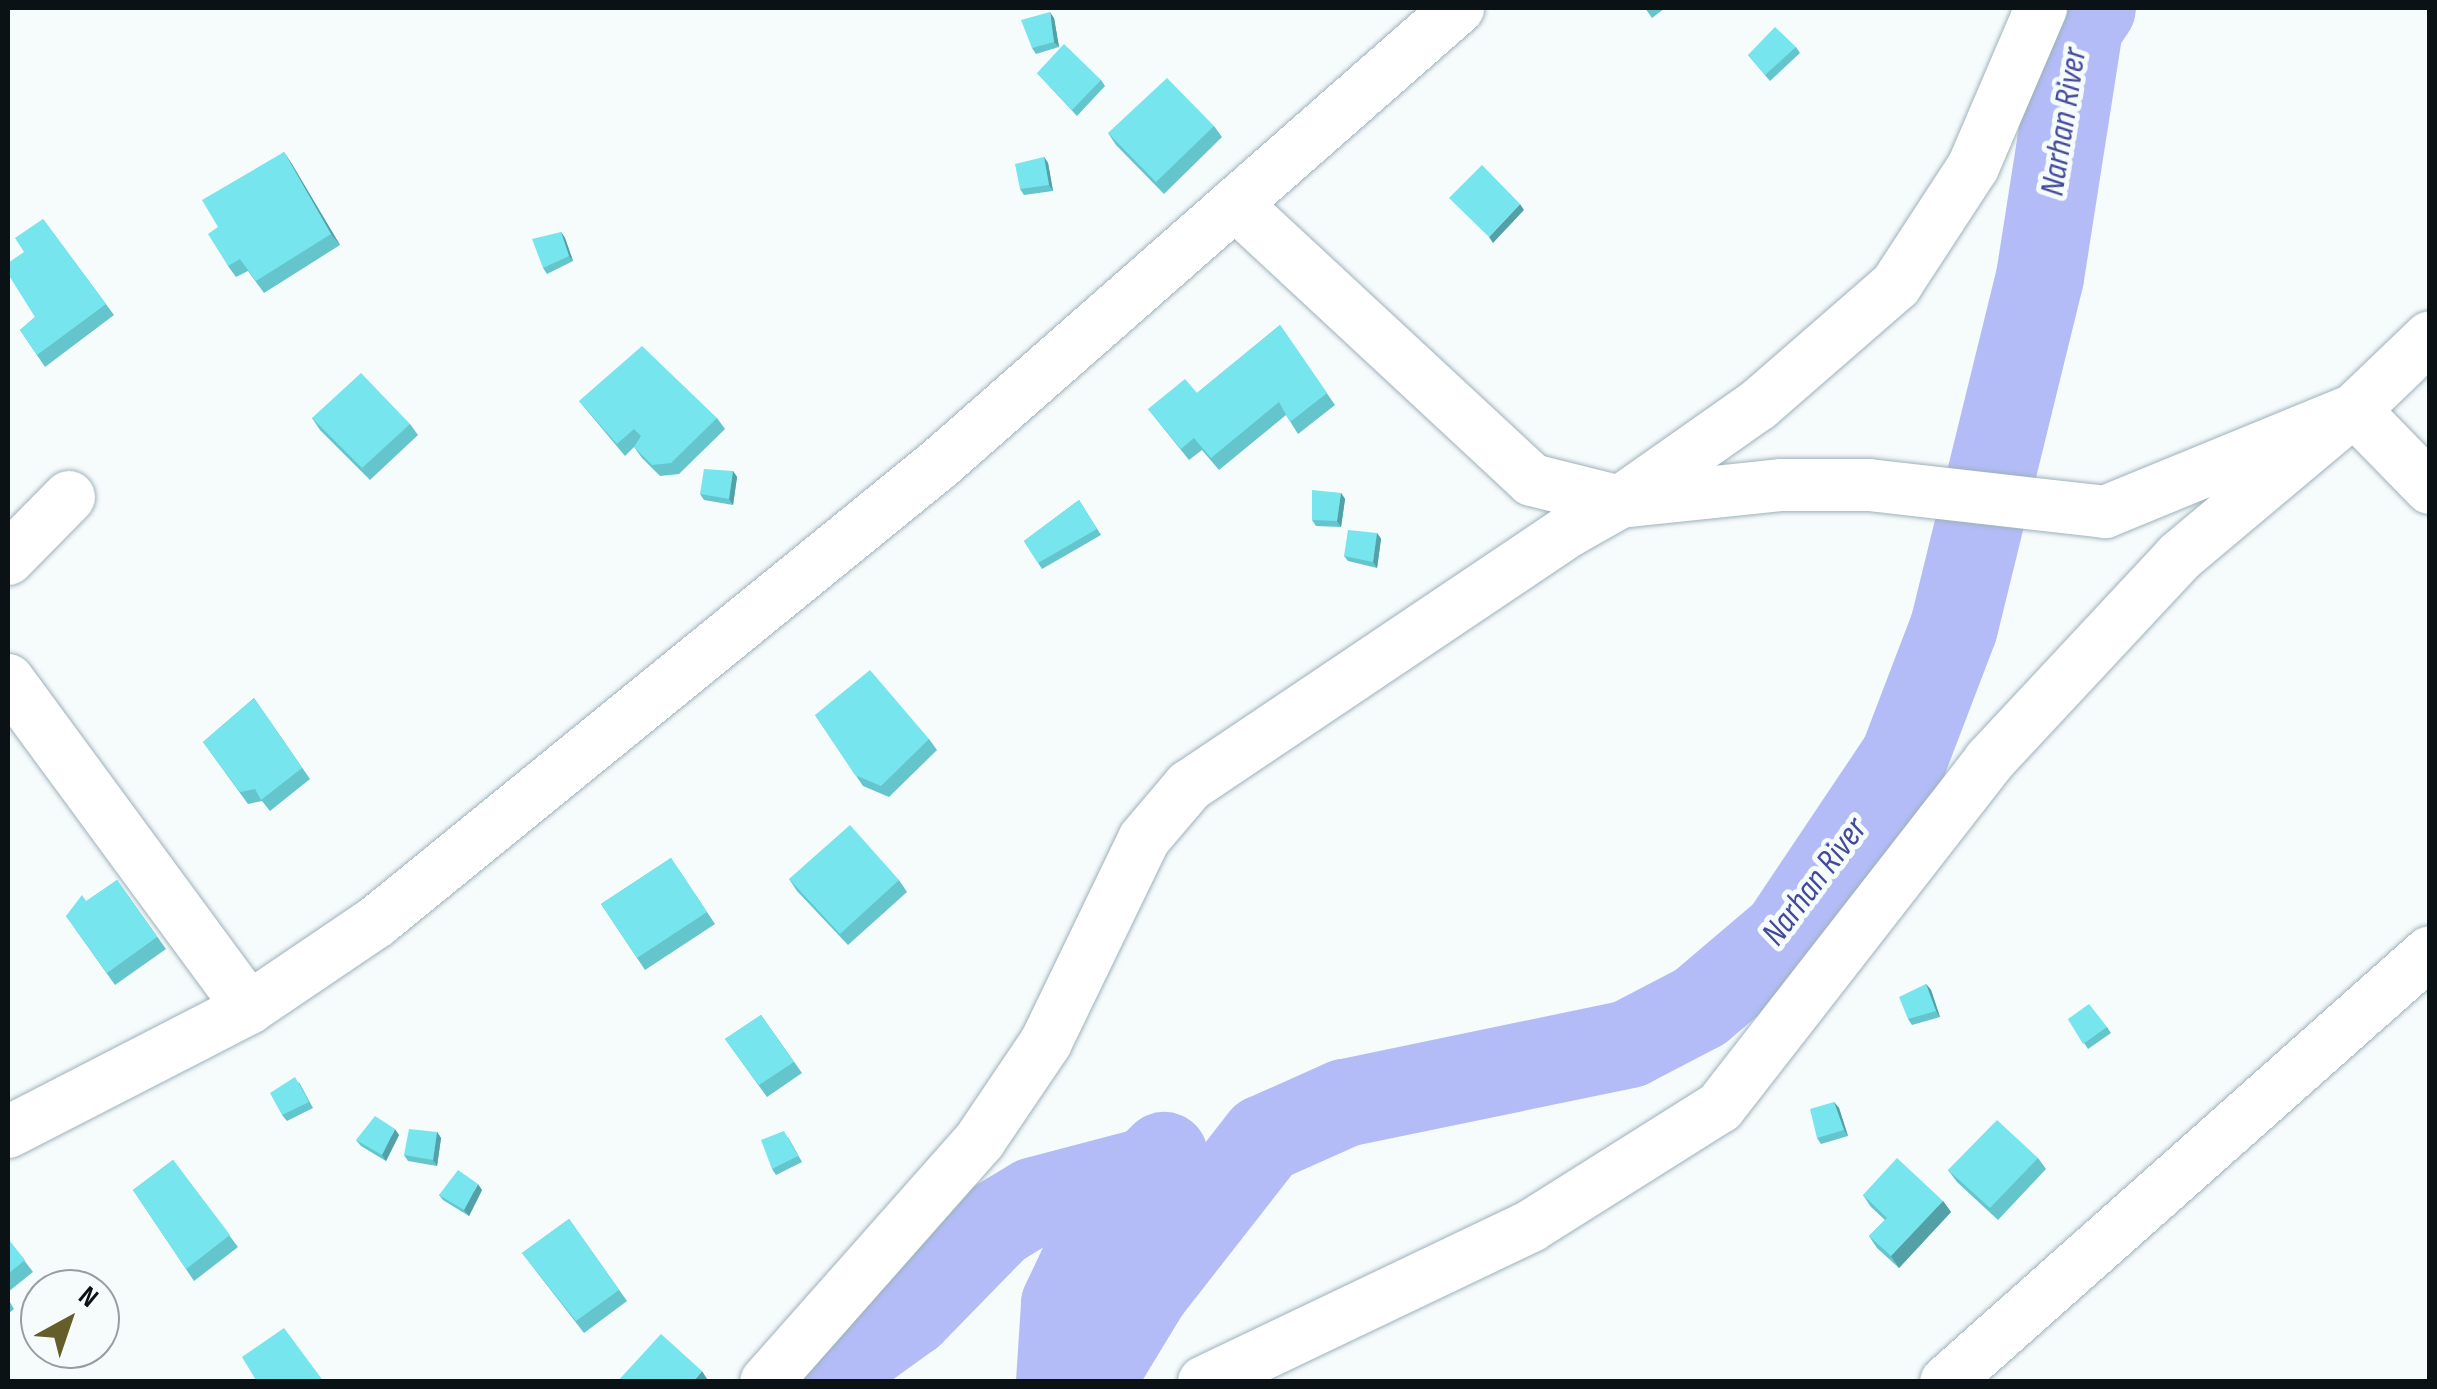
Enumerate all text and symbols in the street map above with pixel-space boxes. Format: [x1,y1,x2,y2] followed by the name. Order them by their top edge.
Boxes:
[2032,45,2096,199] water label: Narhan River
[1753,810,1877,954] water label: Narhan River
[20,1269,120,1369] north arrow
[72,1280,105,1315] text: N

